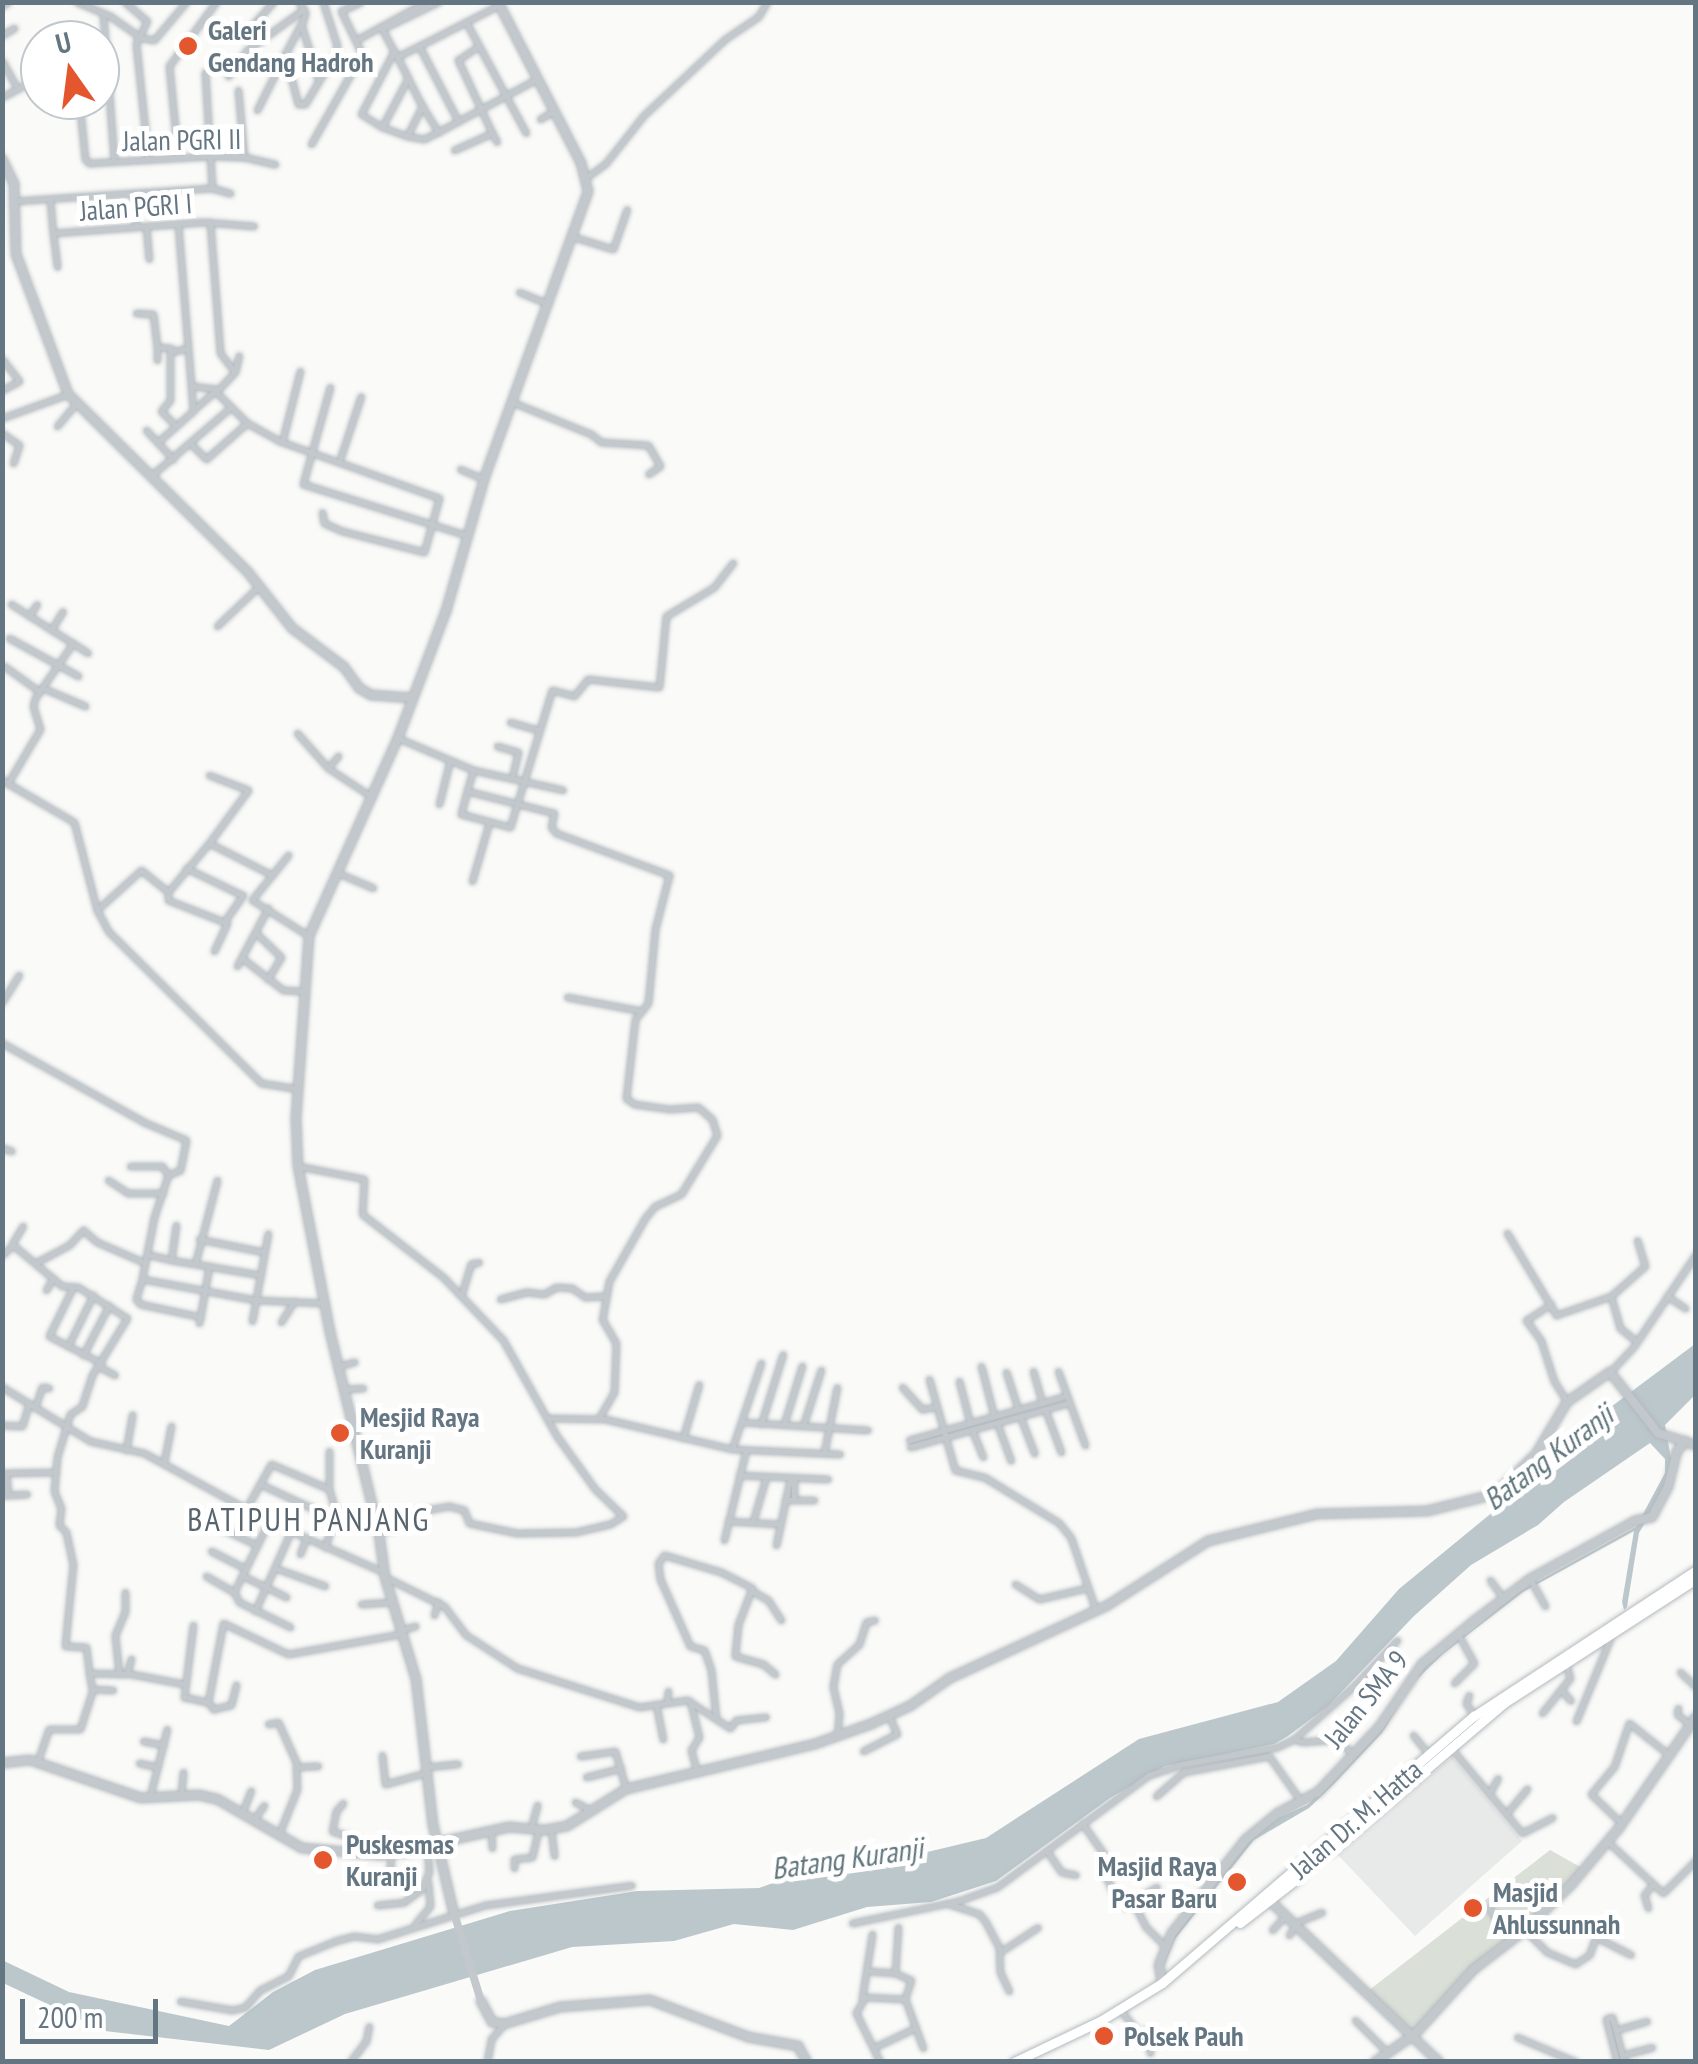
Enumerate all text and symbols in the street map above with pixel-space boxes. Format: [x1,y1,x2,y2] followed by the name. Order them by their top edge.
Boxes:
[208,13,374,79] place label: Galeri Gendang Hadroh
[20,20,120,120] north arrow
[52,23,75,62] text: U
[177,35,199,57] marker: Galeri Gendang Hadroh
[122,122,242,158] street label: Jalan PGRI II
[79,186,193,228] street label: Jalan PGRI I
[1476,1397,1620,1517] water label: Batang Kuranji
[360,1400,480,1466] place label: Mesjid Raya Kuranji
[329,1422,351,1444] marker: Mesjid Raya Kuranji
[187,1500,431,1538] district label: BATIPUH PANJANG
[1317,1644,1415,1754] street label: Jalan SMA 9
[1282,1751,1430,1887] street label: Jalan Dr. M. Hatta
[346,1827,454,1893] place label: Puskesmas Kuranji
[769,1830,925,1886] water label: Batang Kuranji
[310,1847,336,1873] marker: Puskesmas Kuranji
[1098,1849,1217,1915] place label: Masjid Raya Pasar Baru
[1226,1871,1248,1893] marker: Masjid Raya Pasar Baru
[1493,1875,1620,1941] place label: Masjid Ahlussunnah
[1462,1897,1484,1919] marker: Masjid Ahlussunnah
[25,1979,162,2041] scale bar
[37,1997,103,2036] text: 200 m
[1124,2019,1244,2053] place label: Polsek Pauh
[1093,2025,1115,2047] marker: Polsek Pauh

